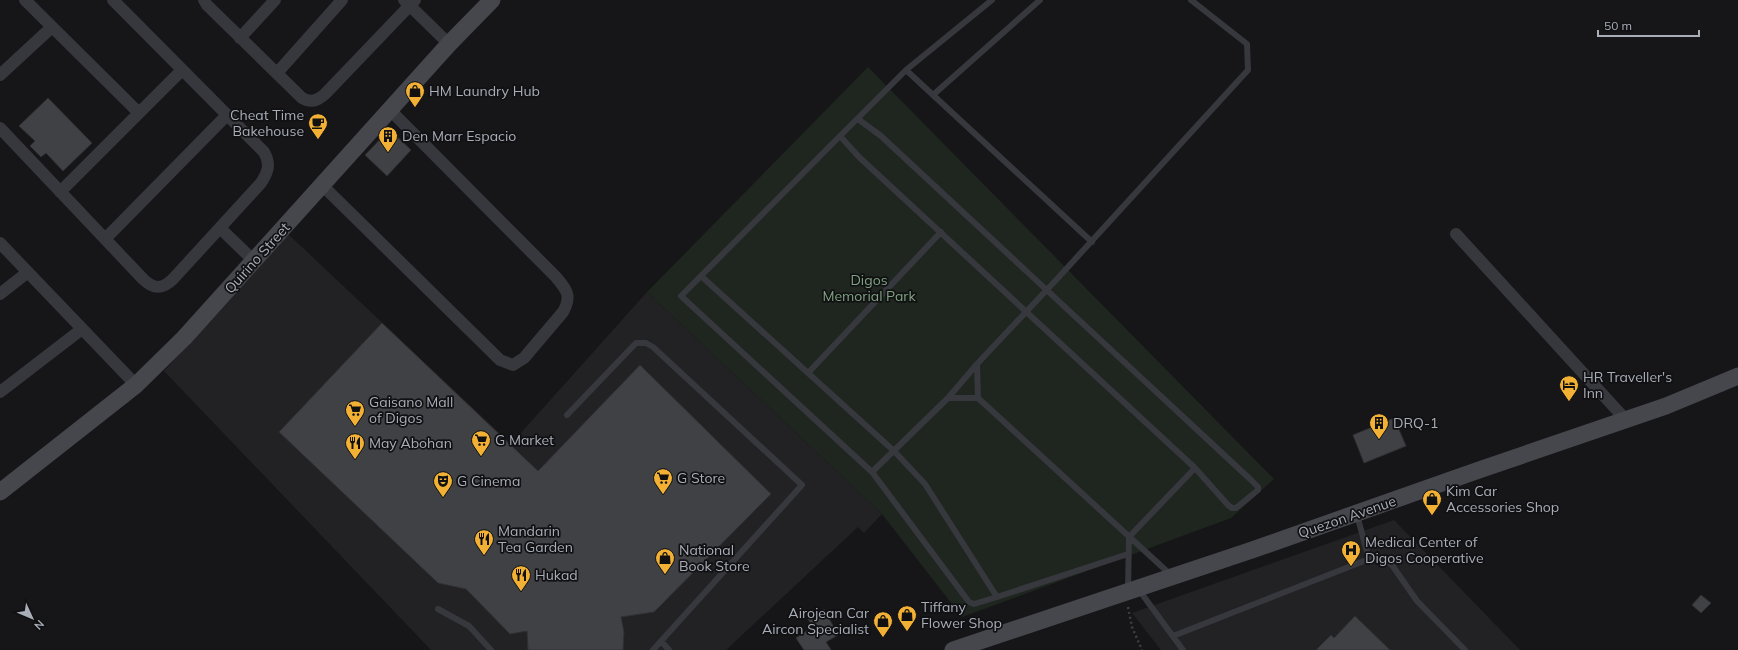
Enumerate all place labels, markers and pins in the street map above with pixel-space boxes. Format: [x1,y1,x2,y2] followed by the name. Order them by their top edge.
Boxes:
[404,80,426,108] shop icon: HM Laundry Hub
[429,82,540,100] place label: HM Laundry Hub
[230,106,304,140] place label: Cheat Time Bakehouse
[307,112,329,140] cafe icon: Cheat Time Bakehouse
[377,125,399,153] building icon: Den Marr Espacio
[402,127,516,145] place label: Den Marr Espacio
[1583,368,1672,402] place label: HR Traveller's Inn
[1558,374,1580,402] hotel icon: HR Traveller's Inn
[369,393,453,427] place label: Gaisano Mall of Digos
[344,399,366,427] supermarket icon: Gaisano Mall of Digos
[1368,412,1390,440] building icon: DRQ-1
[1393,414,1438,432] place label: DRQ-1
[470,429,492,457] supermarket icon: G Market
[495,431,554,449] place label: G Market
[344,432,366,460] restaurant icon: May Abohan
[369,434,452,452] place label: May Abohan
[652,467,674,495] supermarket icon: G Store
[677,469,725,487] place label: G Store
[432,470,454,498] theatre icon: G Cinema
[457,472,520,490] place label: G Cinema
[1446,482,1559,516] place label: Kim Car Accessories Shop
[1421,488,1443,516] shop icon: Kim Car Accessories Shop
[498,522,573,556] place label: Mandarin Tea Garden
[473,528,495,556] restaurant icon: Mandarin Tea Garden
[1365,533,1484,567] place label: Medical Center of Digos Cooperative
[1340,539,1362,567] hospital icon: Medical Center of Digos Cooperative
[679,541,750,575] place label: National Book Store
[654,547,676,575] shop icon: National Book Store
[510,564,532,592] restaurant icon: Hukad
[535,566,578,584] place label: Hukad
[921,598,1002,632] place label: Tiffany Flower Shop
[762,604,870,638] place label: Airojean Car Aircon Specialist
[896,604,918,632] shop icon: Tiffany Flower Shop
[872,610,894,638] shop icon: Airojean Car Aircon Specialist

